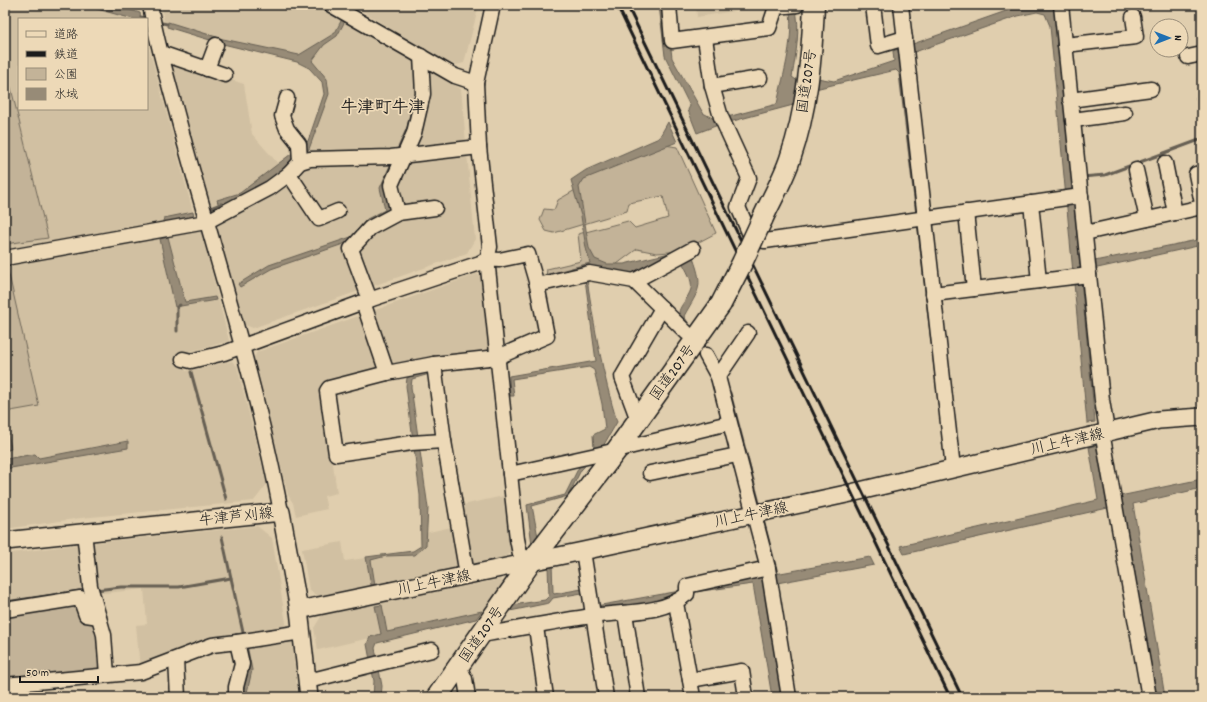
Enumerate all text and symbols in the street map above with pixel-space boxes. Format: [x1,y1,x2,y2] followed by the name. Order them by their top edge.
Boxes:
[18,18,148,110] legend
[1149,18,1189,58] north arrow
[54,27,78,44] text: 道路
[1169,35,1185,41] text: N
[54,47,78,64] text: 鉄道
[793,47,823,115] street label: 国道207号
[54,67,78,84] text: 公園
[54,87,78,104] text: 水域
[341,97,426,121] district label: 牛津町牛津
[645,340,702,406] street label: 国道207号
[1028,424,1106,462] street label: 川上牛津線
[712,497,790,535] street label: 川上牛津線
[198,503,275,533] street label: 牛津芦刈線
[395,565,473,603] street label: 川上牛津線
[455,602,510,668] street label: 国道207号
[20,658,98,684] scale bar
[26,665,49,682] text: 50 m

